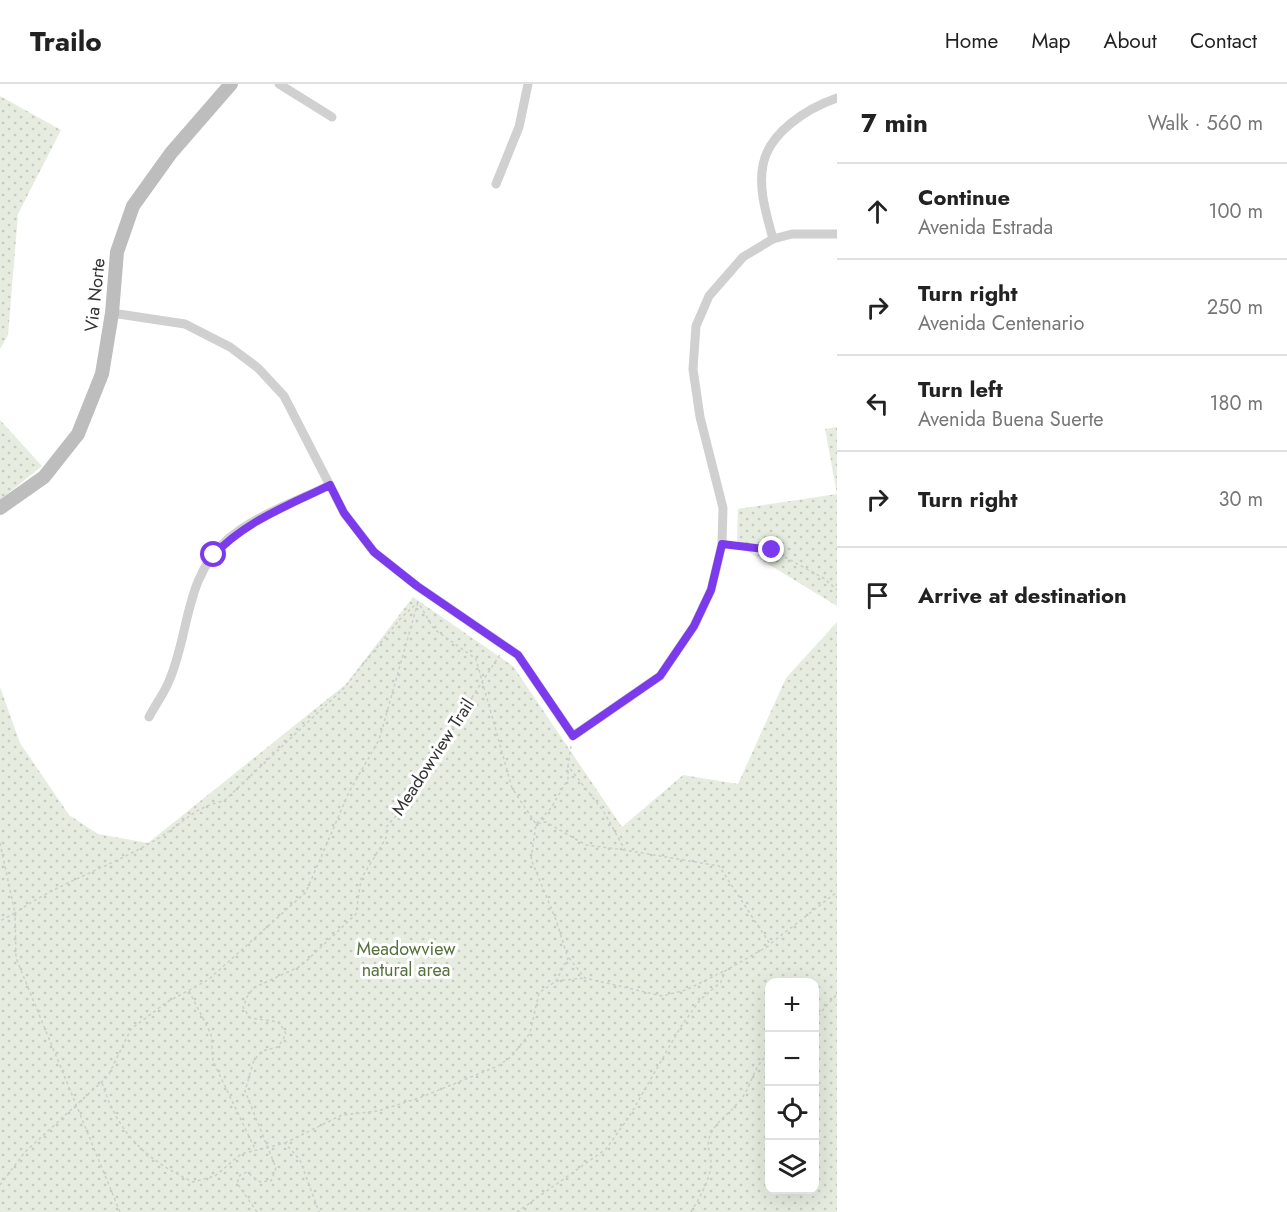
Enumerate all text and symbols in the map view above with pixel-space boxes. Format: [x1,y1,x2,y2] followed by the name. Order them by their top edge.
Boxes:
[30,21,102,62] text: Trailo
[945,26,998,56] text: Home
[1031,26,1071,56] text: Map
[1104,26,1157,56] text: About
[1190,26,1257,56] text: Contact
[861,104,928,142] text: 7 min
[1148,109,1263,138] text: Walk · 560 m
[918,181,1010,213] text: Continue
[861,195,894,228] icon: ahead
[1208,197,1263,226] text: 100 m
[918,213,1053,242] text: Avenida Estrada
[78,257,112,333] street label: Via Norte
[918,277,1018,309] text: Turn right
[861,291,894,324] icon: right
[1207,293,1263,322] text: 250 m
[918,309,1084,338] text: Avenida Centenario
[918,373,1003,405] text: Turn left
[861,387,894,420] icon: left
[1209,389,1263,418] text: 180 m
[918,405,1104,434] text: Avenida Buena Suerte
[861,483,894,516] icon: right
[918,483,1018,515] text: Turn right
[1218,485,1263,514] text: 30 m
[758,536,784,562] route end
[200,541,226,567] route start
[861,579,894,612] icon: arrive
[918,579,1127,611] text: Arrive at destination
[385,693,481,821] street label: Meadowview Trail
[357,936,456,983] park label: Meadowview natural area
[765,978,819,1194] map controls
[765,978,819,1032] button: +
[765,1032,819,1086] button: −
[765,1086,819,1140] button: locate
[765,1140,819,1194] button: layers

